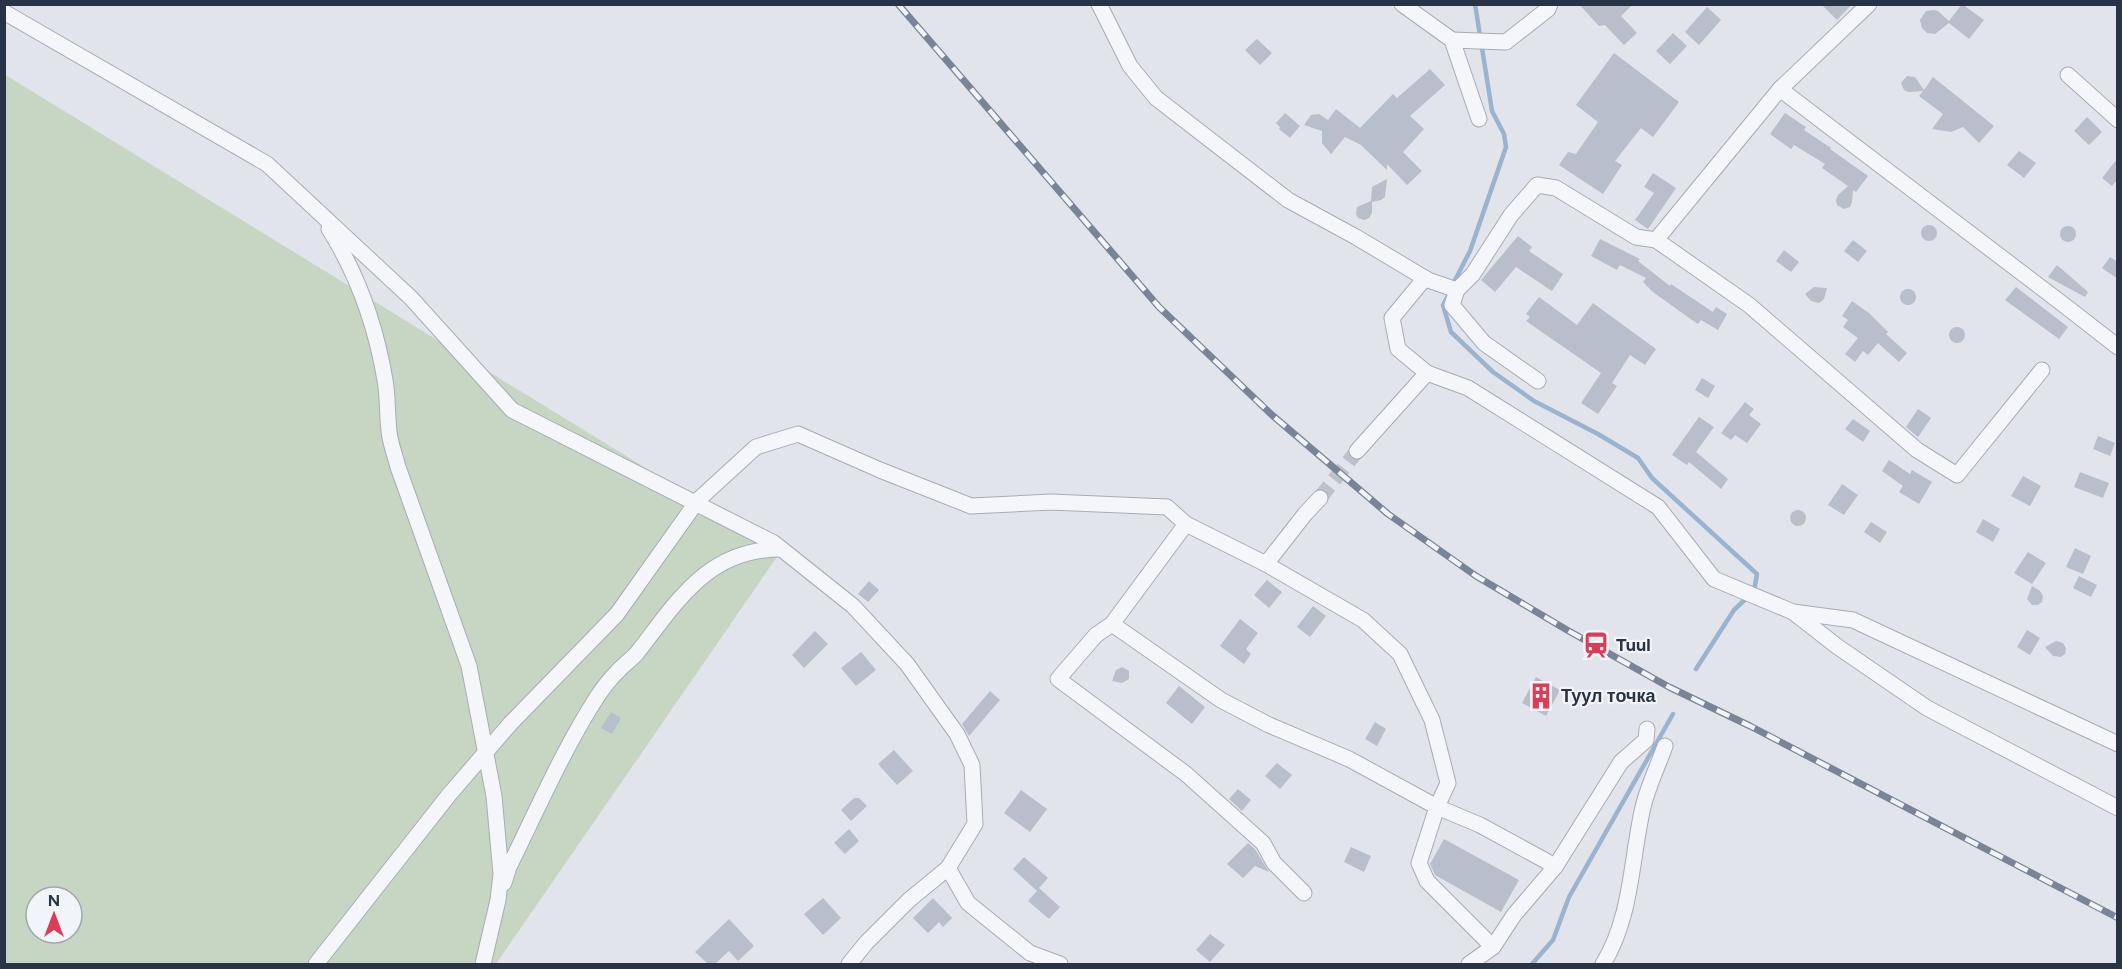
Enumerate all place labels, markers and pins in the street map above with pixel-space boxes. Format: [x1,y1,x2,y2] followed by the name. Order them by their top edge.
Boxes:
[1581,630,1611,660] station icon: Tuul
[1616,634,1651,656] place label: Tuul
[1526,681,1556,711] building icon: Туул точка
[1561,685,1656,707] place label: Туул точка

